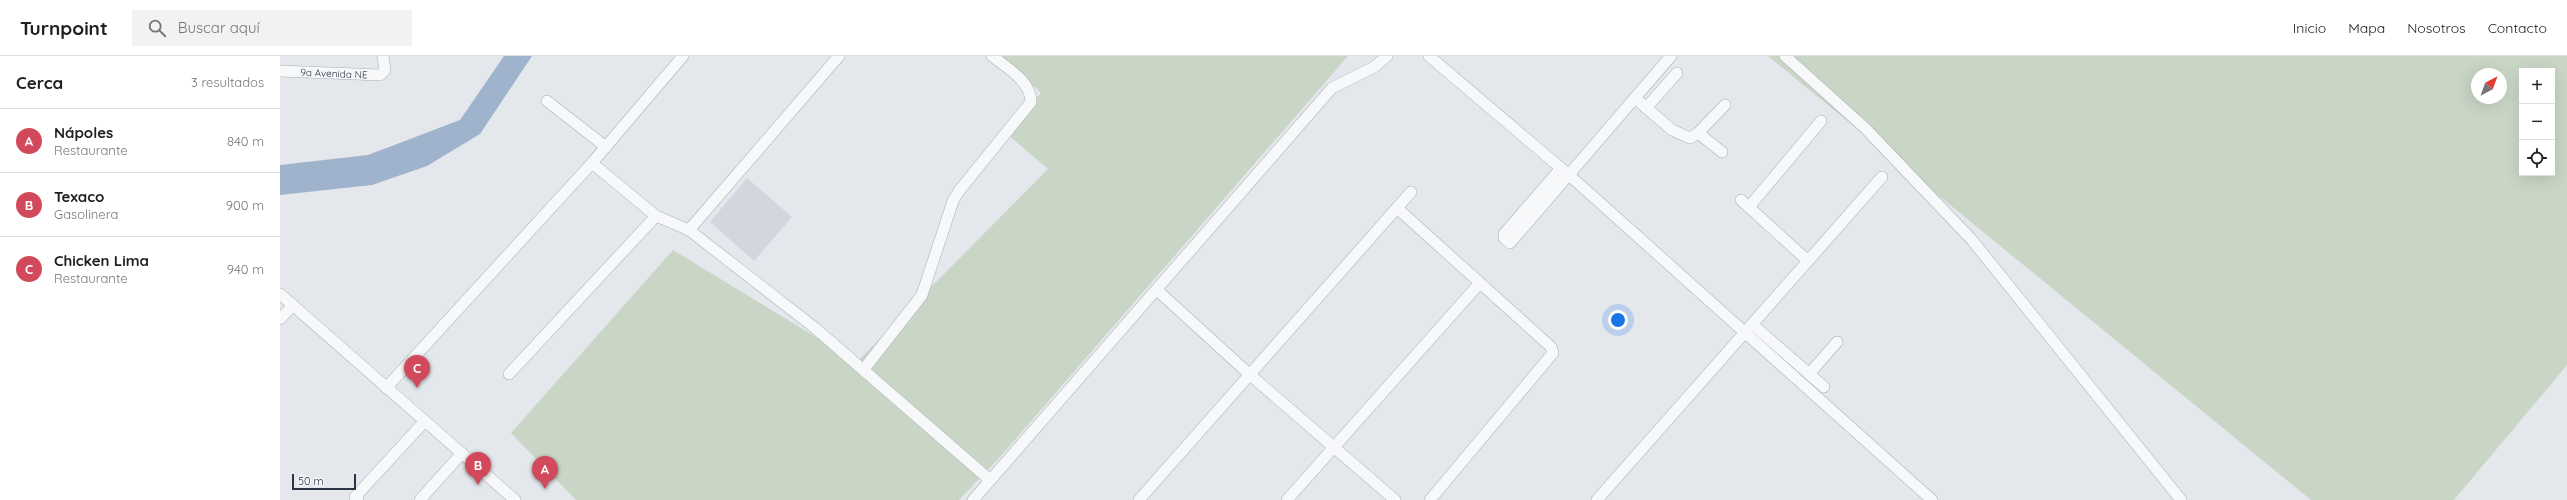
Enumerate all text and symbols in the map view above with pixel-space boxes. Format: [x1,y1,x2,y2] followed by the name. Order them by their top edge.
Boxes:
[132,10,412,46] search box
[20,16,108,40] text: Turnpoint
[146,17,168,39] icon: search
[178,18,260,37] text: Buscar aquí
[2293,19,2326,37] text: Inicio
[2348,19,2385,37] text: Mapa
[2407,19,2466,37] text: Nosotros
[2488,19,2547,37] text: Contacto
[300,66,368,82] street label: 9a Avenida NE
[2471,68,2507,104] north arrow
[2519,68,2555,176] map controls
[2519,68,2555,104] button: +
[16,72,63,93] text: Cerca
[191,74,264,90] text: 3 resultados
[2519,104,2555,140] button: −
[54,123,113,142] text: Nápoles
[25,133,33,149] text: A
[227,133,264,149] text: 840 m
[2519,140,2555,176] button: locate
[54,142,128,158] text: Restaurante
[54,187,104,206] text: Texaco
[25,197,33,213] text: B
[226,197,264,213] text: 900 m
[54,206,118,222] text: Gasolinera
[54,251,149,270] text: Chicken Lima
[25,261,33,277] text: C
[227,261,264,277] text: 940 m
[54,270,128,286] text: Restaurante
[1608,310,1628,330] your location
[404,355,430,388] pin: C
[465,452,491,485] pin: B
[532,456,558,489] pin: A
[292,472,356,491] scale bar
[298,474,324,488] text: 50 m

